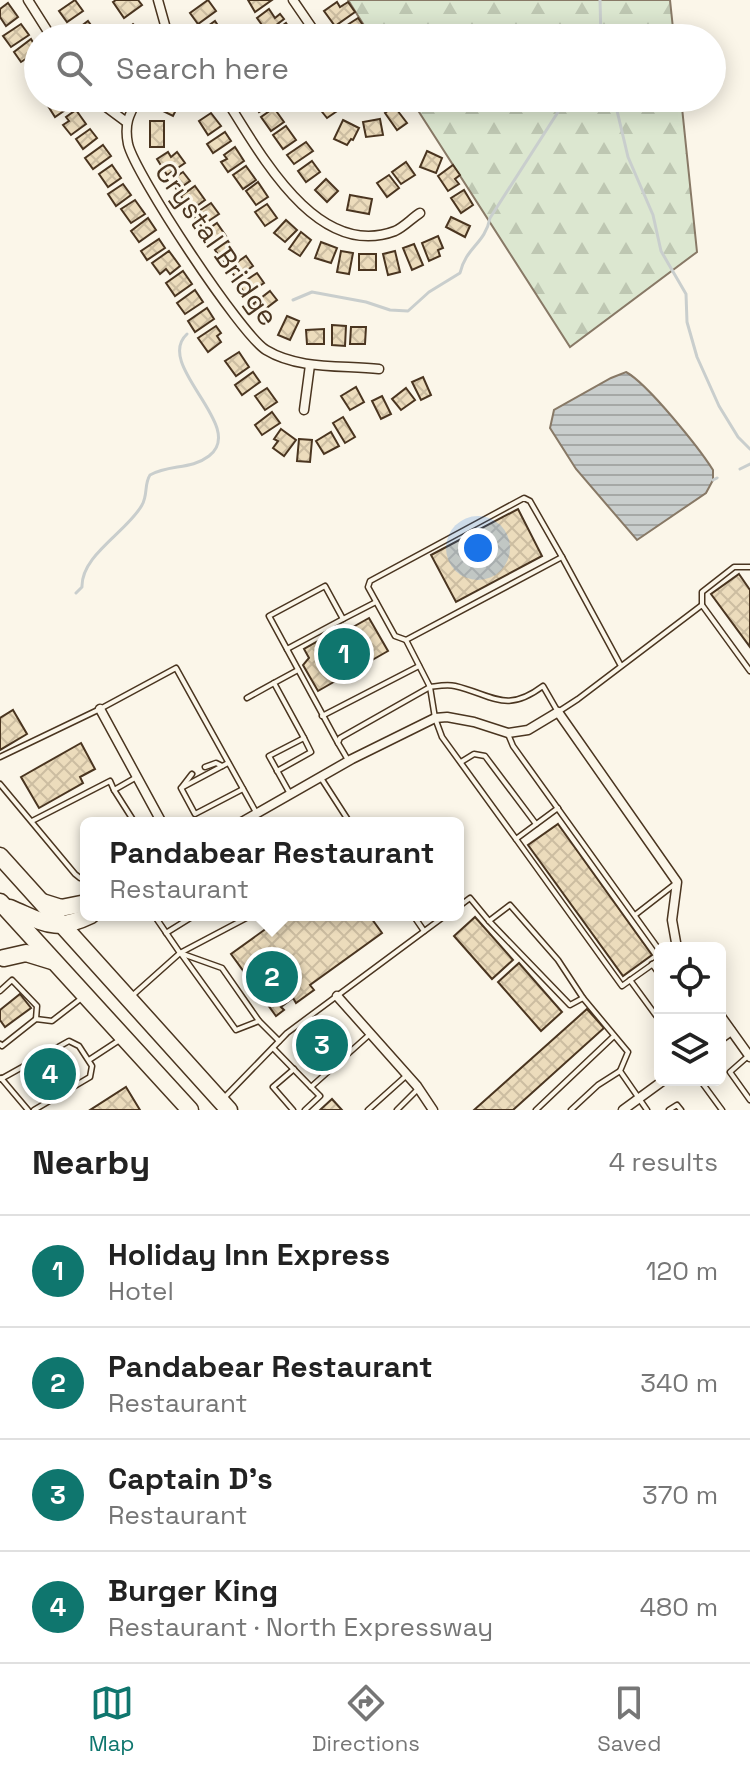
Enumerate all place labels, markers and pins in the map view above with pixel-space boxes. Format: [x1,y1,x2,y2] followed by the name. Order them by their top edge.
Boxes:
[318,624,370,684] pin: 1
[246,947,298,1007] pin: 2
[296,1015,348,1075] pin: 3
[24,1044,76,1104] pin: 4

